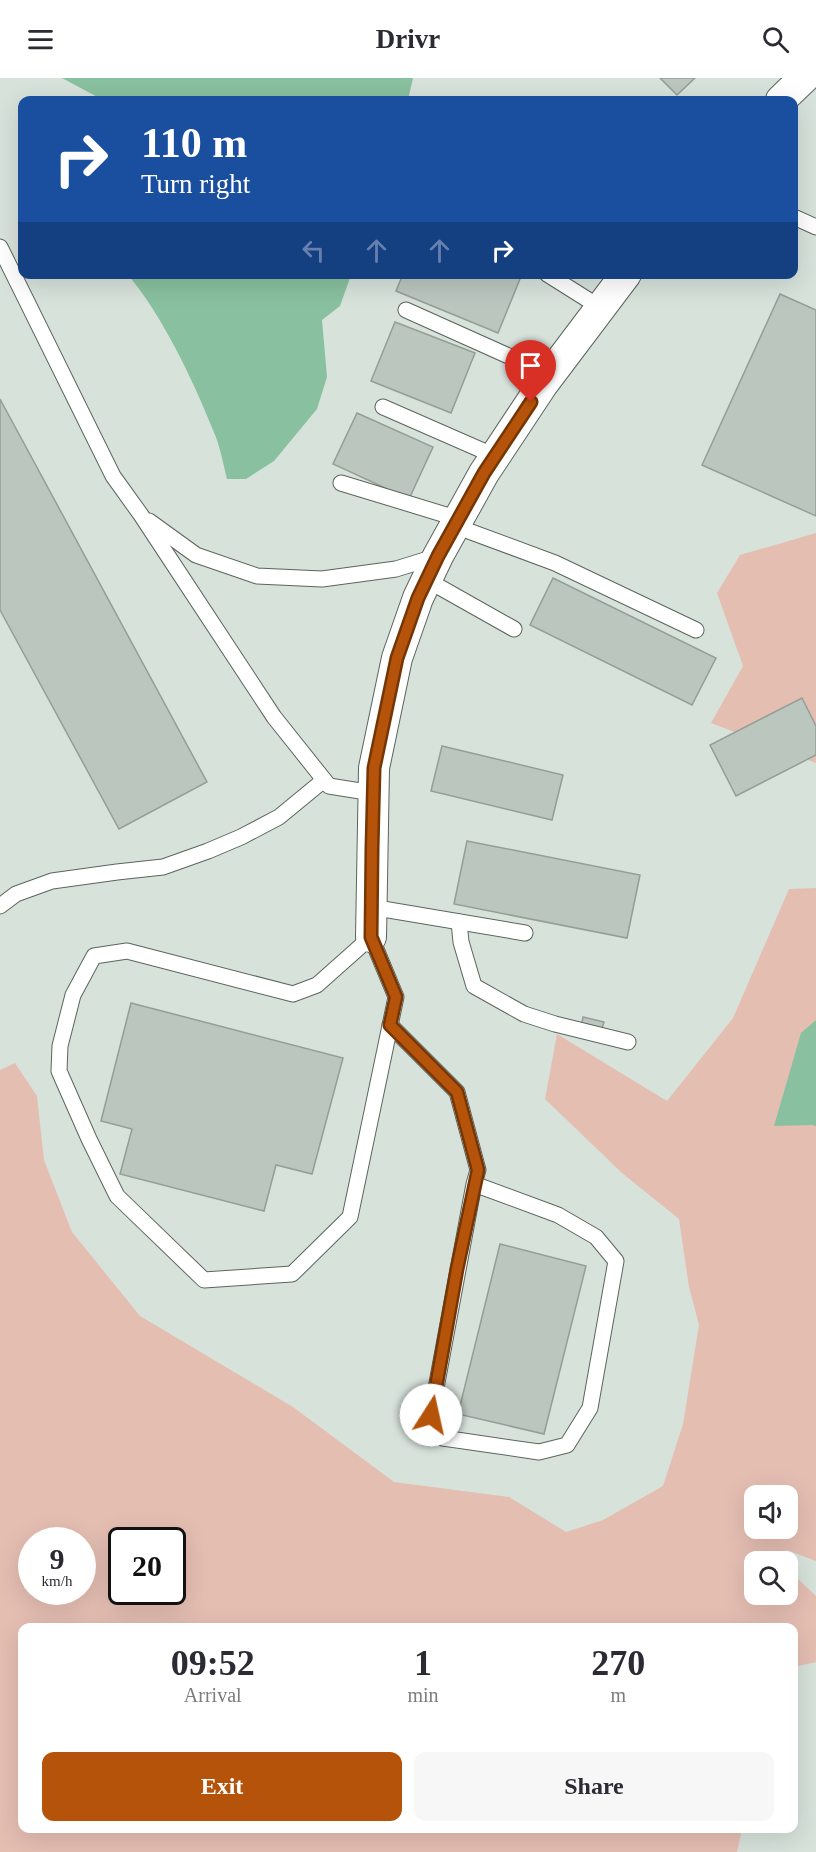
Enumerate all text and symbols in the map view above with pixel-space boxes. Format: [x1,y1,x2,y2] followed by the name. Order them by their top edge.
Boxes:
[24,23,57,56] icon: menu
[759,23,792,56] icon: search
[376,24,440,54] text: Drivr
[42,120,120,198] icon: right
[141,120,247,166] text: 110 m
[141,169,250,199] text: Turn right
[297,234,330,267] icon: left
[360,234,393,267] icon: ahead
[423,234,456,267] icon: ahead
[486,234,519,267] icon: right
[505,340,556,402] pin
[514,349,547,382] icon: arrive
[399,1383,463,1447] position arrow
[744,1485,798,1605] map controls
[744,1485,798,1539] button: sound
[108,1527,186,1605] speed limit sign: 20
[50,1542,65,1575] text: 9
[744,1551,798,1605] button: search
[42,1573,72,1589] text: km/h
[171,1643,255,1683] text: 09:52
[414,1643,432,1683] text: 1
[591,1643,645,1683] text: 270
[184,1684,242,1706] text: Arrival
[407,1684,439,1706] text: min
[611,1684,626,1706] text: m
[42,1752,402,1821] button: Exit
[414,1752,774,1821] button: Share

